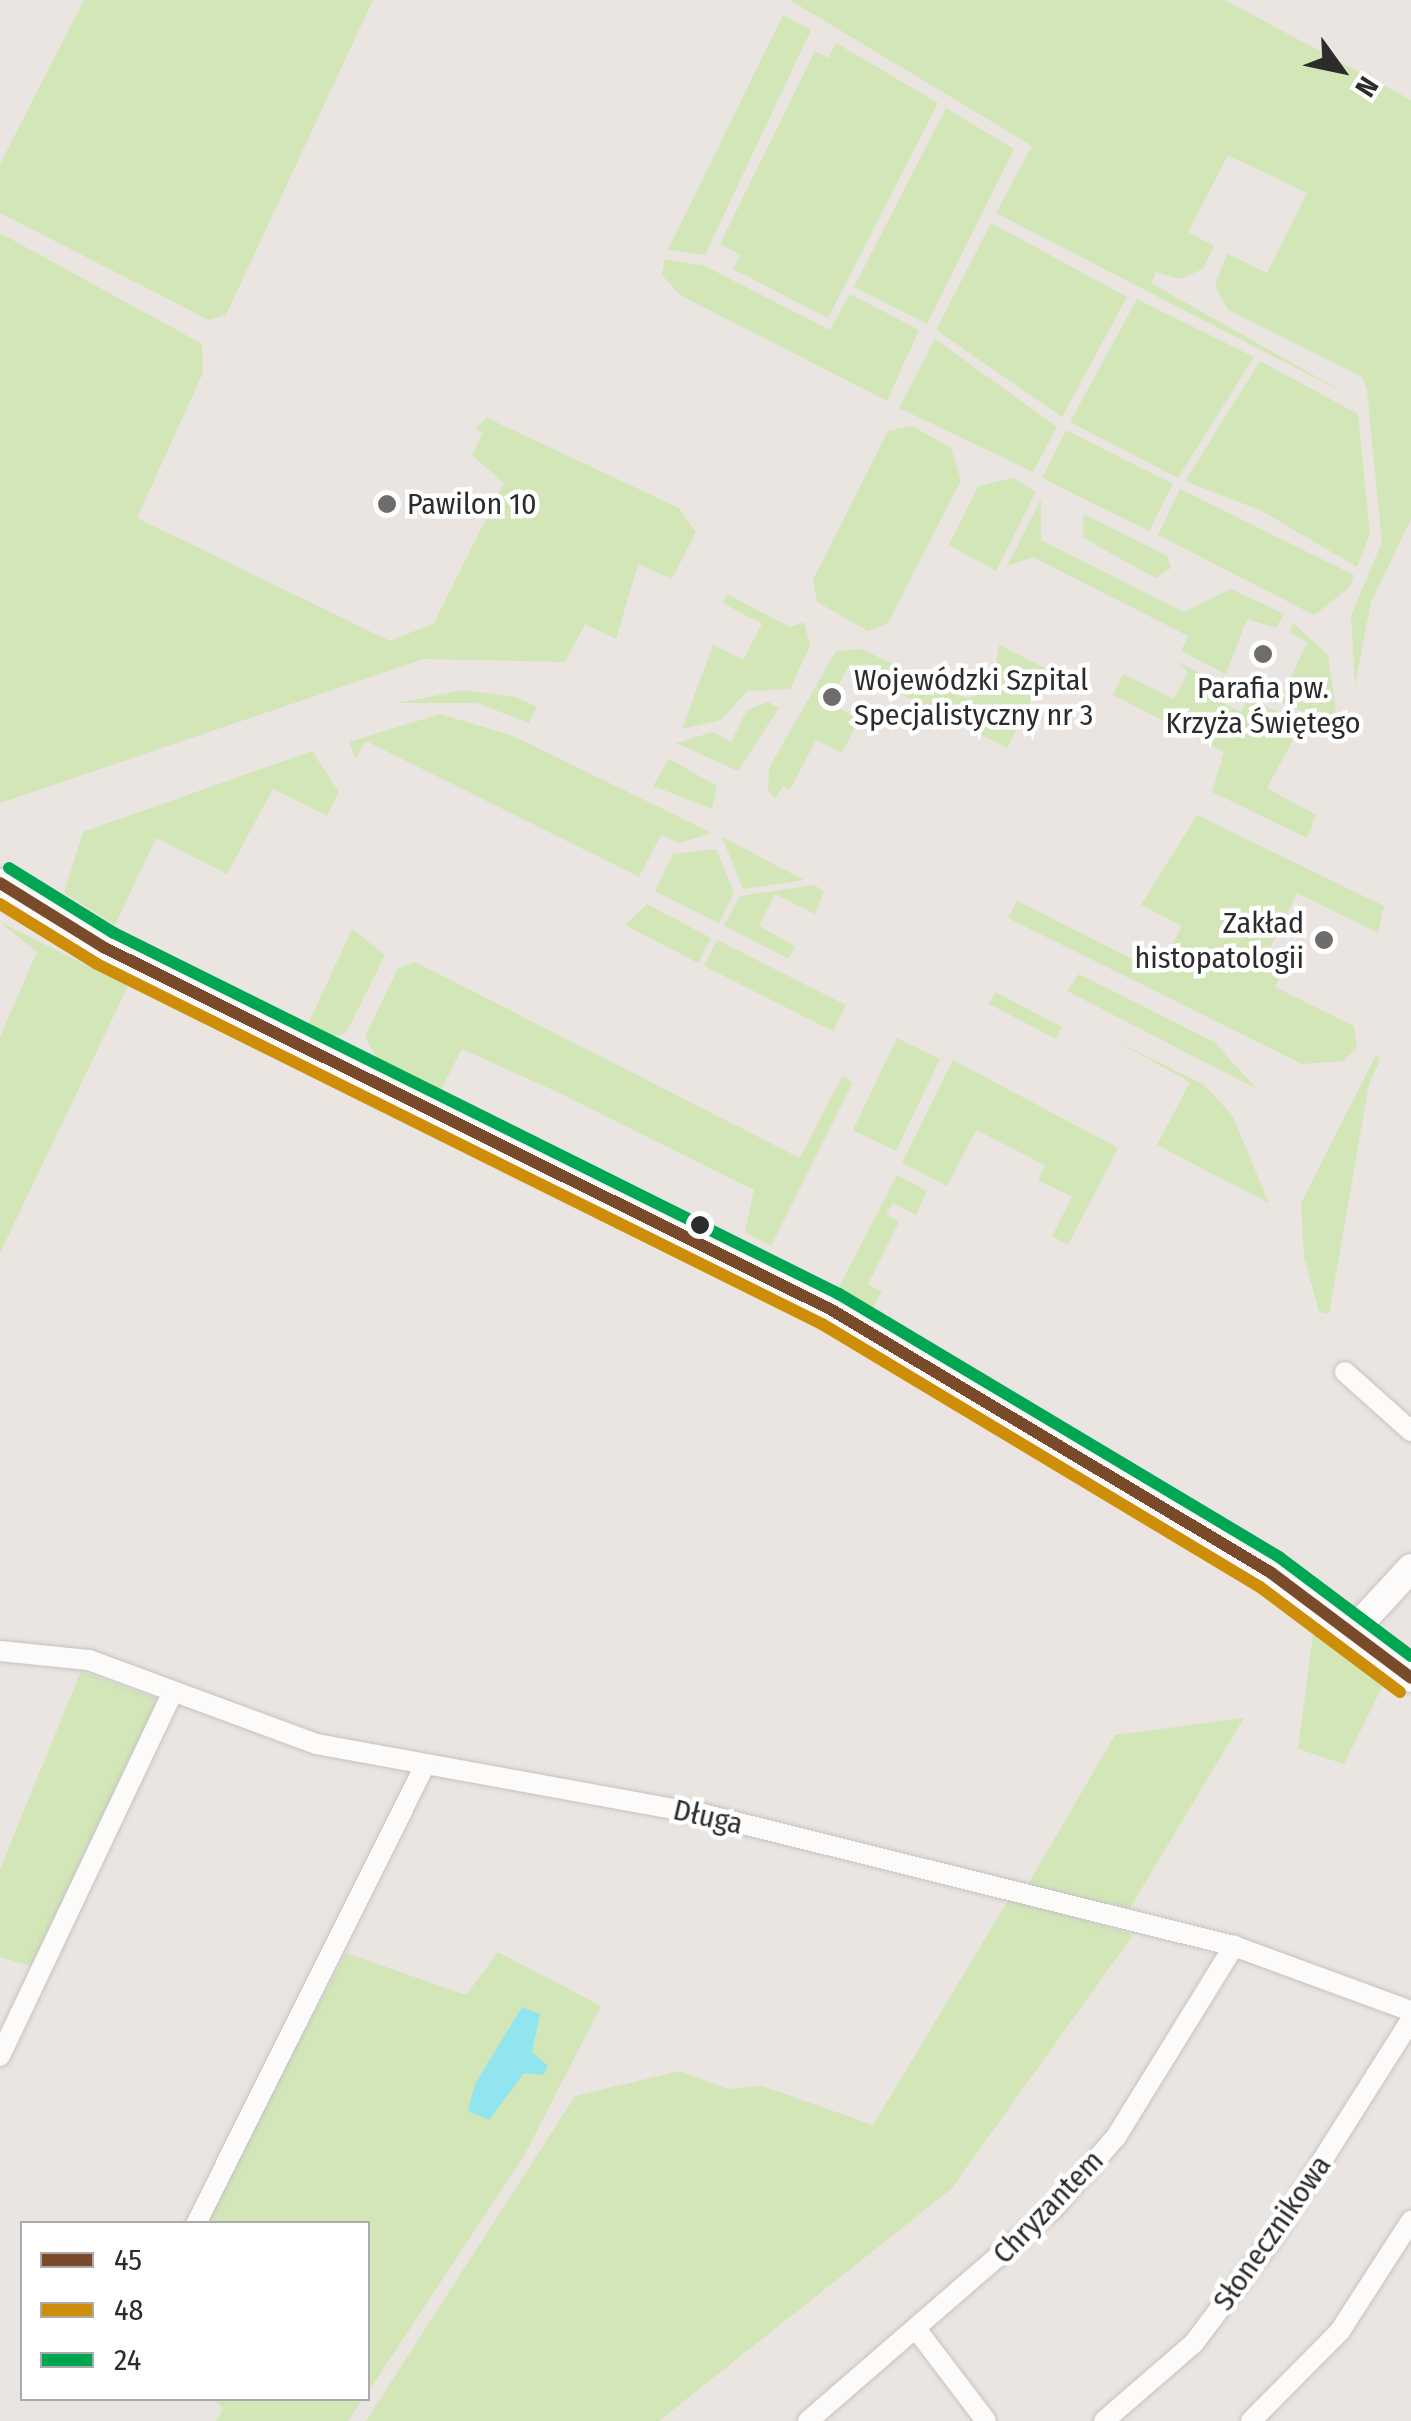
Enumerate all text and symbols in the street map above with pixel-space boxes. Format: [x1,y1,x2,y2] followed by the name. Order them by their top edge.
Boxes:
[1291,20,1391,120] north arrow
[1348,71,1385,103] text: N
[407,486,537,522] place label: Pawilon 10
[376,493,398,515] marker: Pawilon 10
[1252,643,1274,665] marker: Parafia pw. Krzyża Świętego
[854,662,1093,732] place label: Wojewódzki Szpital Specjalistyczny nr 3
[1166,670,1360,740] place label: Parafia pw. Krzyża Świętego
[819,684,845,710] marker: Wojewódzki Szpital Specjalistyczny nr 3
[1134,905,1304,976] place label: Zakład histopatologii
[1313,929,1335,951] marker: Zakład histopatologii
[690,1215,710,1235] unlabelled marker
[670,1792,746,1842] street label: Długa
[985,2143,1111,2271] street label: Chryzantem
[1205,2148,1339,2318] street label: Słonecznikowa
[20,2221,370,2401] legend
[114,2242,142,2278] text: 45
[114,2292,144,2328] text: 48
[114,2342,141,2378] text: 24

